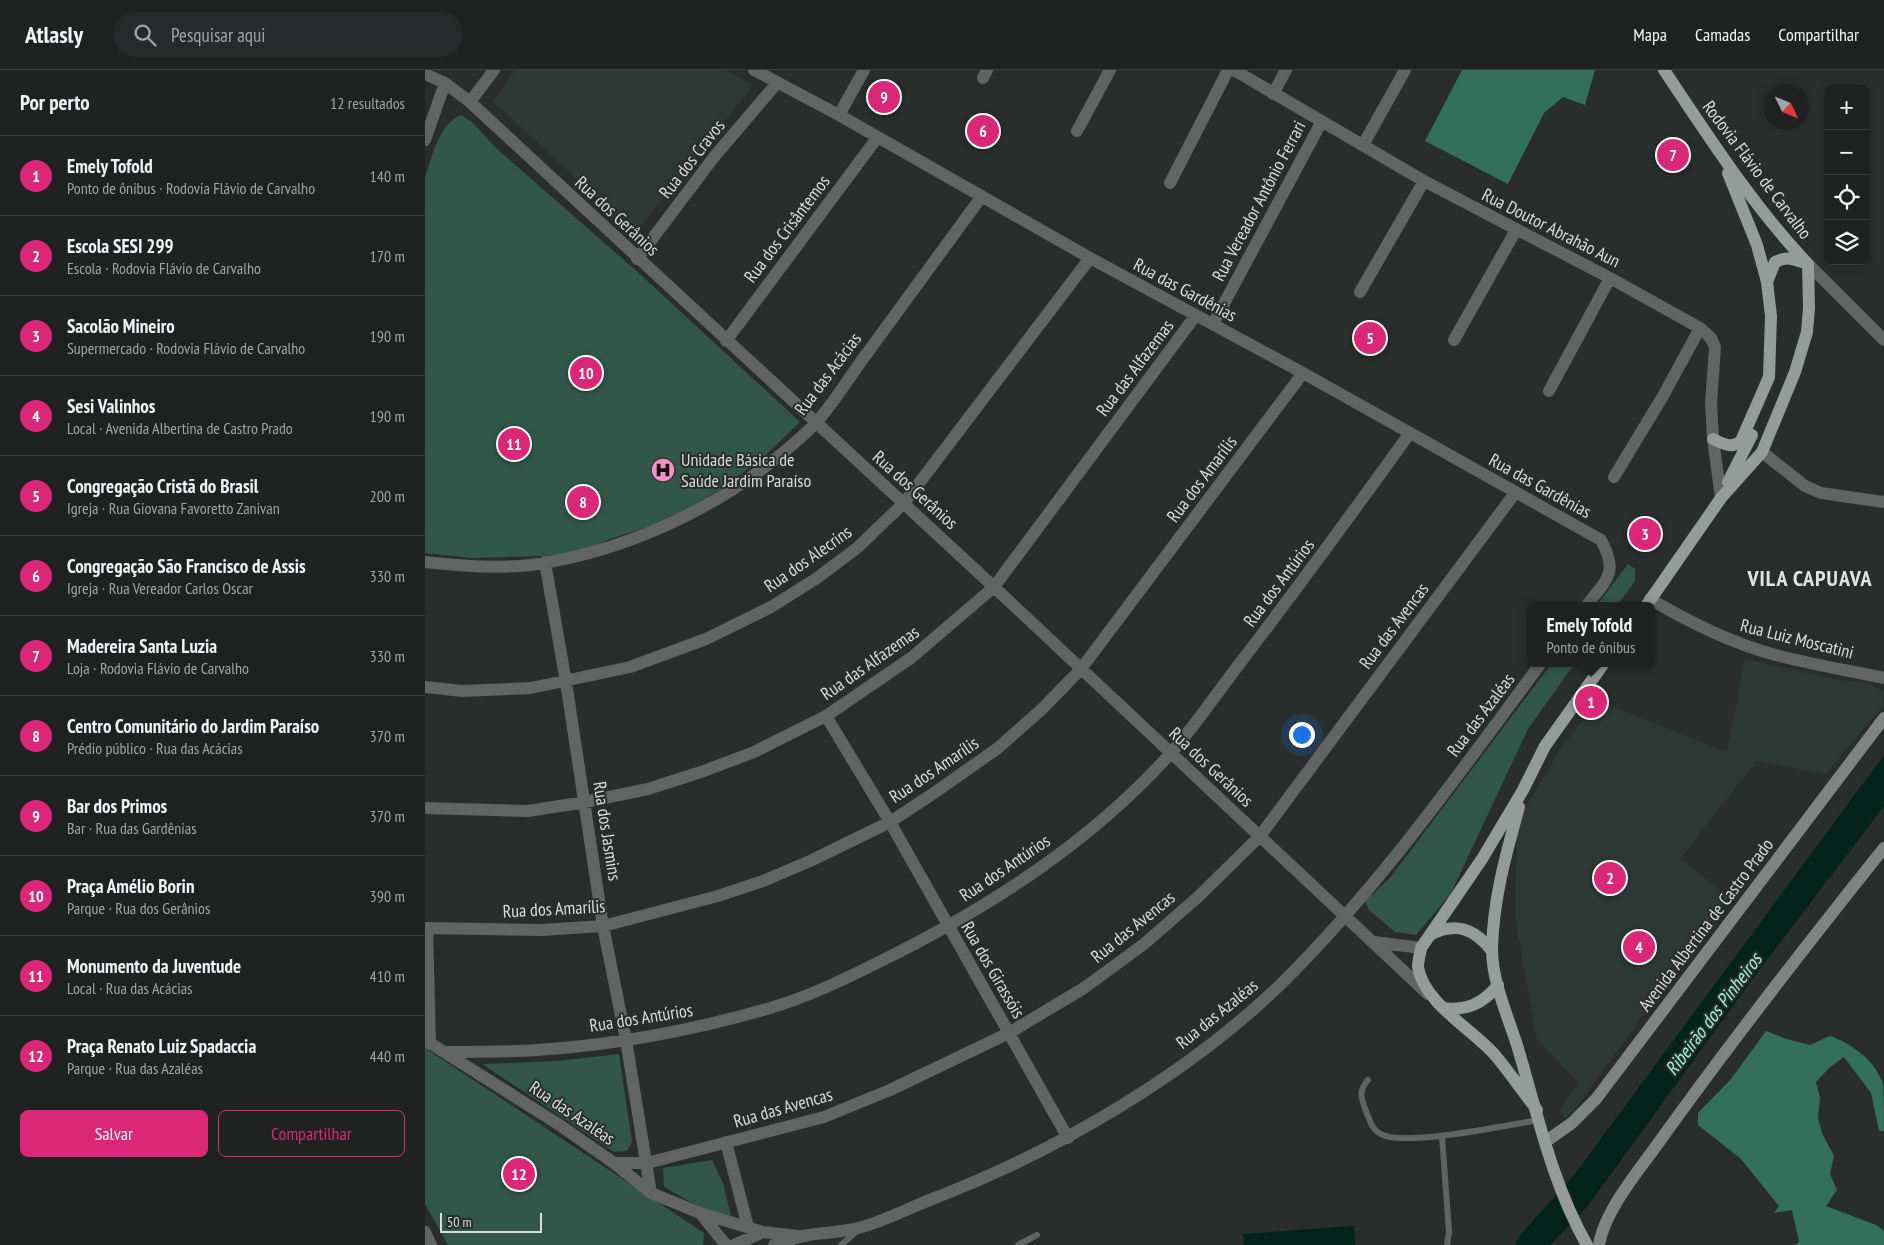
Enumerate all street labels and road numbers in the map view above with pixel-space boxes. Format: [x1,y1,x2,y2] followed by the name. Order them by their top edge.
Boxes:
[1698,96,1817,244] street label: Rodovia Flávio de Carvalho
[654,115,730,203] street label: Rua dos Cravos
[1207,117,1311,285] street label: Rua Vereador Antônio Ferrari
[739,170,835,287] street label: Rua dos Crisântemos
[570,171,664,261] street label: Rua dos Gerânios
[1478,183,1624,272] street label: Rua Doutor Abrahão Aun
[1130,253,1241,326] street label: Rua das Gardênias
[1091,315,1178,421] street label: Rua das Alfazemas
[789,328,866,420] street label: Rua das Acácias
[1161,431,1242,527] street label: Rua dos Amarílis
[868,445,963,534] street label: Rua dos Gerânios
[1485,448,1596,523] street label: Rua das Gardênias
[759,520,856,597] street label: Rua dos Alecrins
[1238,534,1319,631] street label: Rua dos Antúrios
[1354,578,1433,673] street label: Rua das Avencas
[1738,613,1856,664] street label: Rua Luiz Moscatini
[816,620,923,705] street label: Rua das Alfazemas
[1442,668,1519,761] street label: Rua das Azaléas
[1164,722,1258,812] street label: Rua dos Gerânios
[885,731,983,808] street label: Rua dos Amarílis
[588,780,627,882] street label: Rua dos Jasmins
[955,829,1054,906] street label: Rua dos Antúrios
[1633,833,1778,1016] street label: Avenida Albertina de Castro Prado
[1086,886,1179,968] street label: Rua das Avencas
[502,894,606,923] street label: Rua dos Amarílis
[957,917,1030,1022] street label: Rua dos Girassóis
[1171,974,1262,1054] street label: Rua das Azaléas
[588,998,694,1037] street label: Rua dos Antúrios
[525,1075,620,1150] street label: Rua das Azaléas
[731,1082,835,1133] street label: Rua das Avencas

